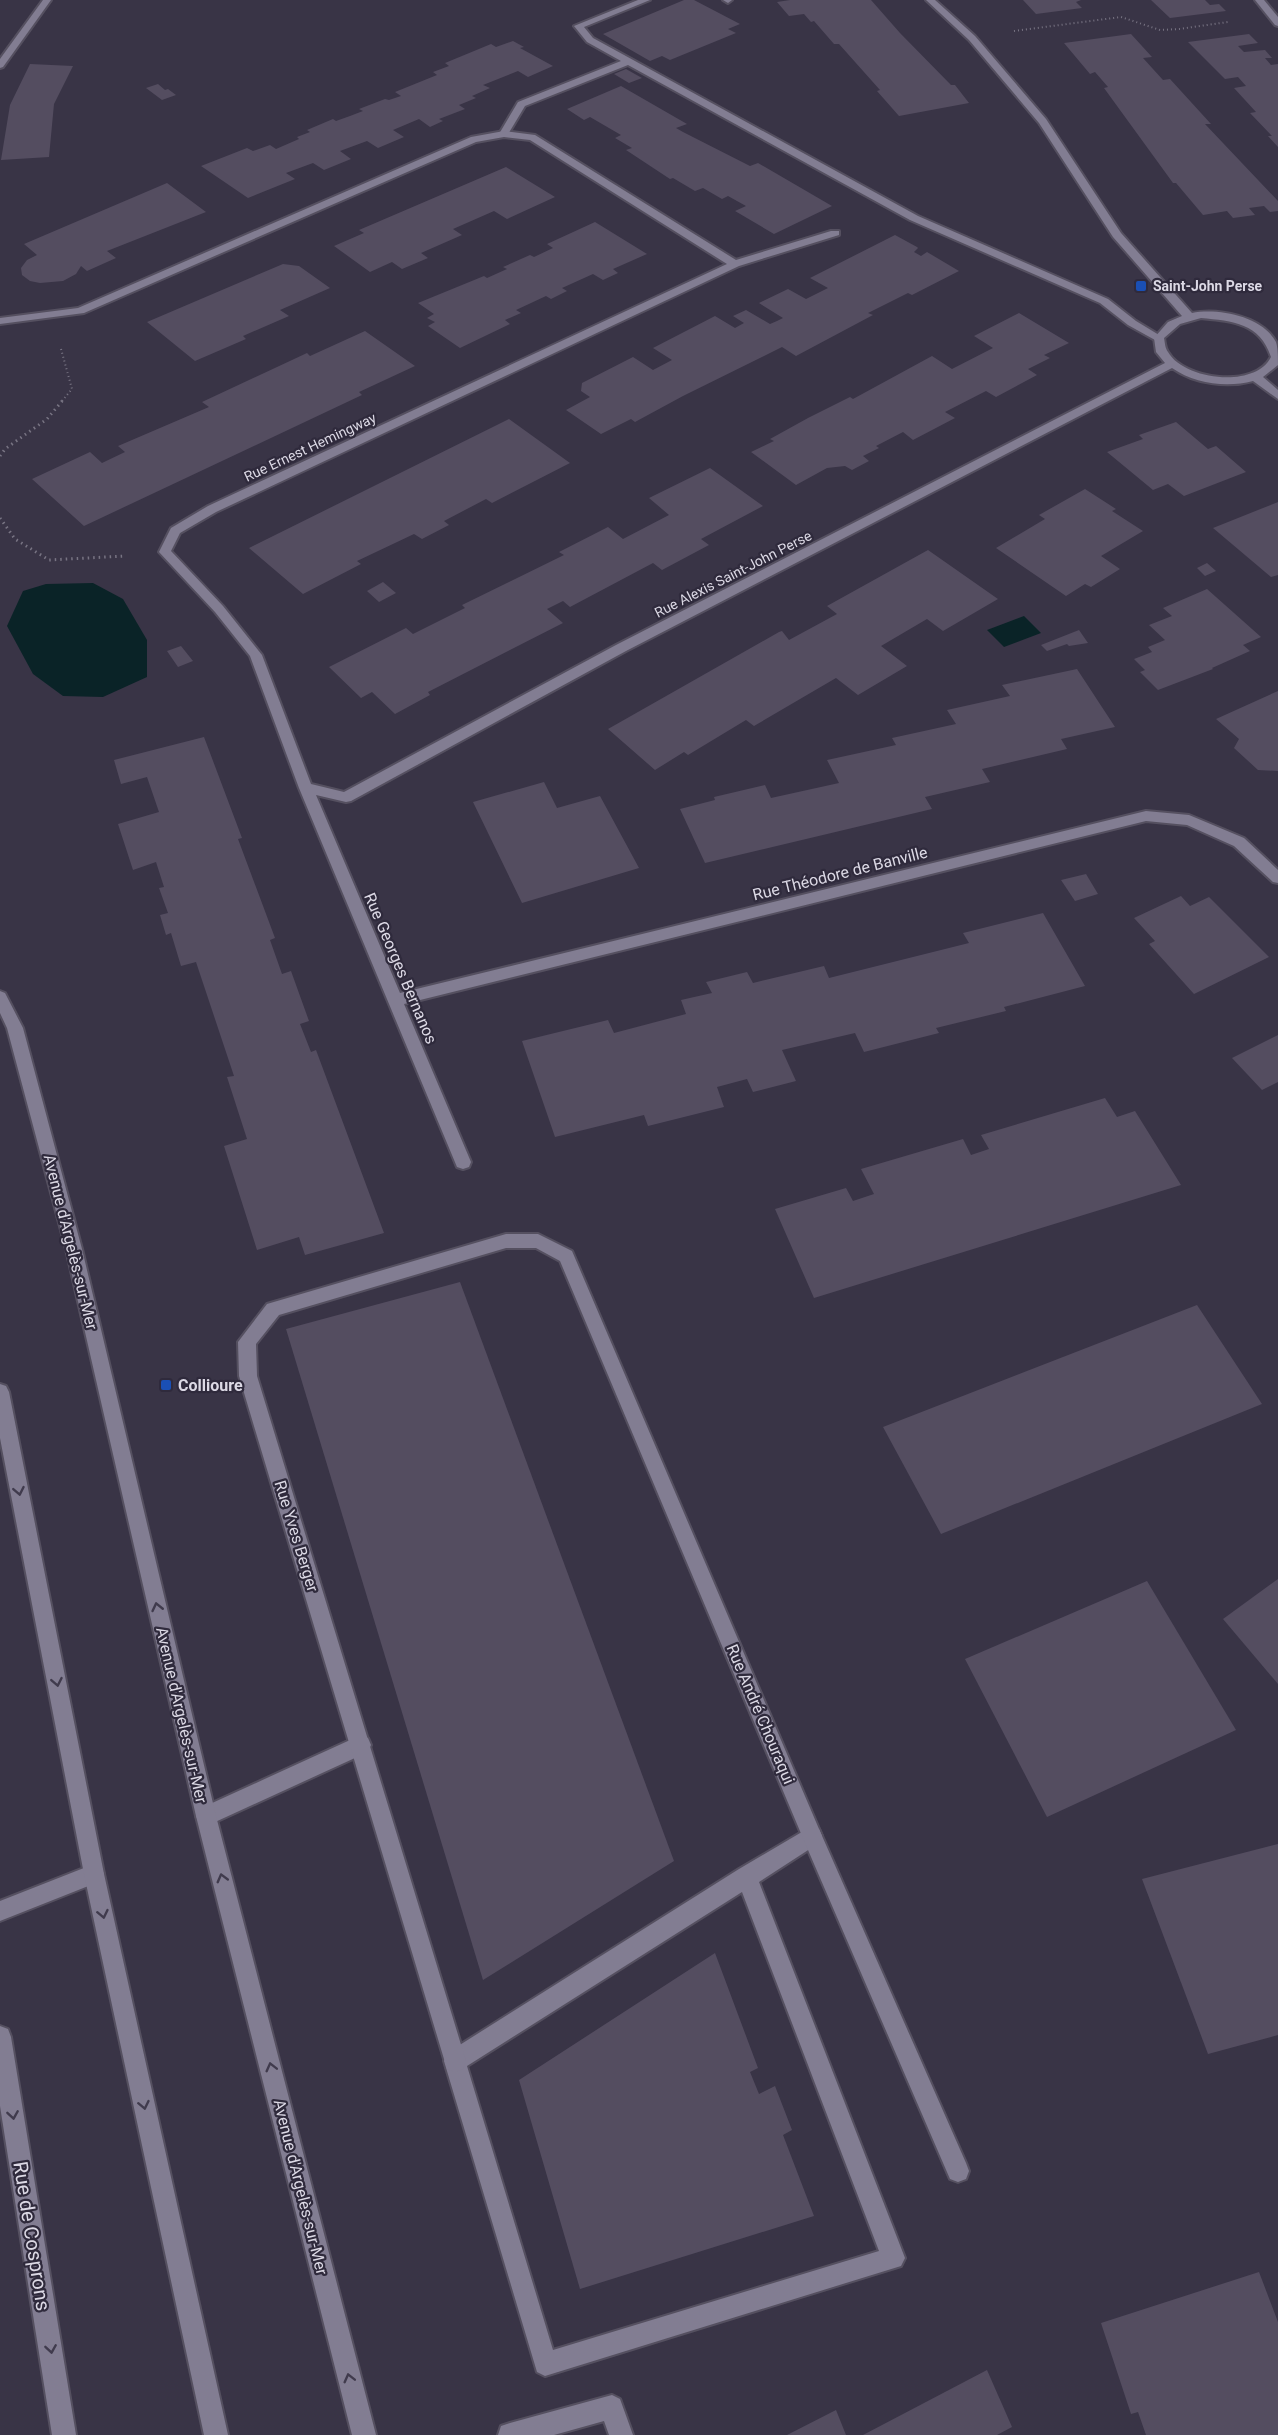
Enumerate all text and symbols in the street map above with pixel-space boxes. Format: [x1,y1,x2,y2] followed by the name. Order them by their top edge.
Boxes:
[1153,278,1263,294] place label: Saint-John Perse
[1134,279,1148,293] marker: Saint-John Perse
[241,409,379,485] street label: Rue Ernest Hemingway
[652,527,814,621] street label: Rue Alexis Saint-John Perse
[751,843,930,904] street label: Rue Théodore de Banville
[360,890,441,1047] street label: Rue Georges Bernanos
[39,1152,102,1332] street label: Avenue d'Argelès-sur-Mer
[178,1376,243,1395] place label: Collioure
[159,1378,173,1392] marker: Collioure
[271,1478,323,1595] street label: Rue Yves Berger
[12,1485,25,1495] one-way arrow
[151,1602,164,1612] one-way arrow
[152,1625,211,1806] street label: Avenue d'Argelès-sur-Mer
[722,1641,799,1787] street label: Rue André Chouraqui
[50,1677,63,1687] one-way arrow
[216,1873,229,1883] one-way arrow
[96,1909,109,1919] one-way arrow
[265,2062,278,2072] one-way arrow
[269,2097,332,2277] street label: Avenue d'Argelès-sur-Mer
[137,2100,150,2110] one-way arrow
[6,2111,18,2120] one-way arrow
[8,2160,56,2312] street label: Rue de Cosprons
[44,2345,56,2354] one-way arrow
[344,2373,357,2383] one-way arrow

